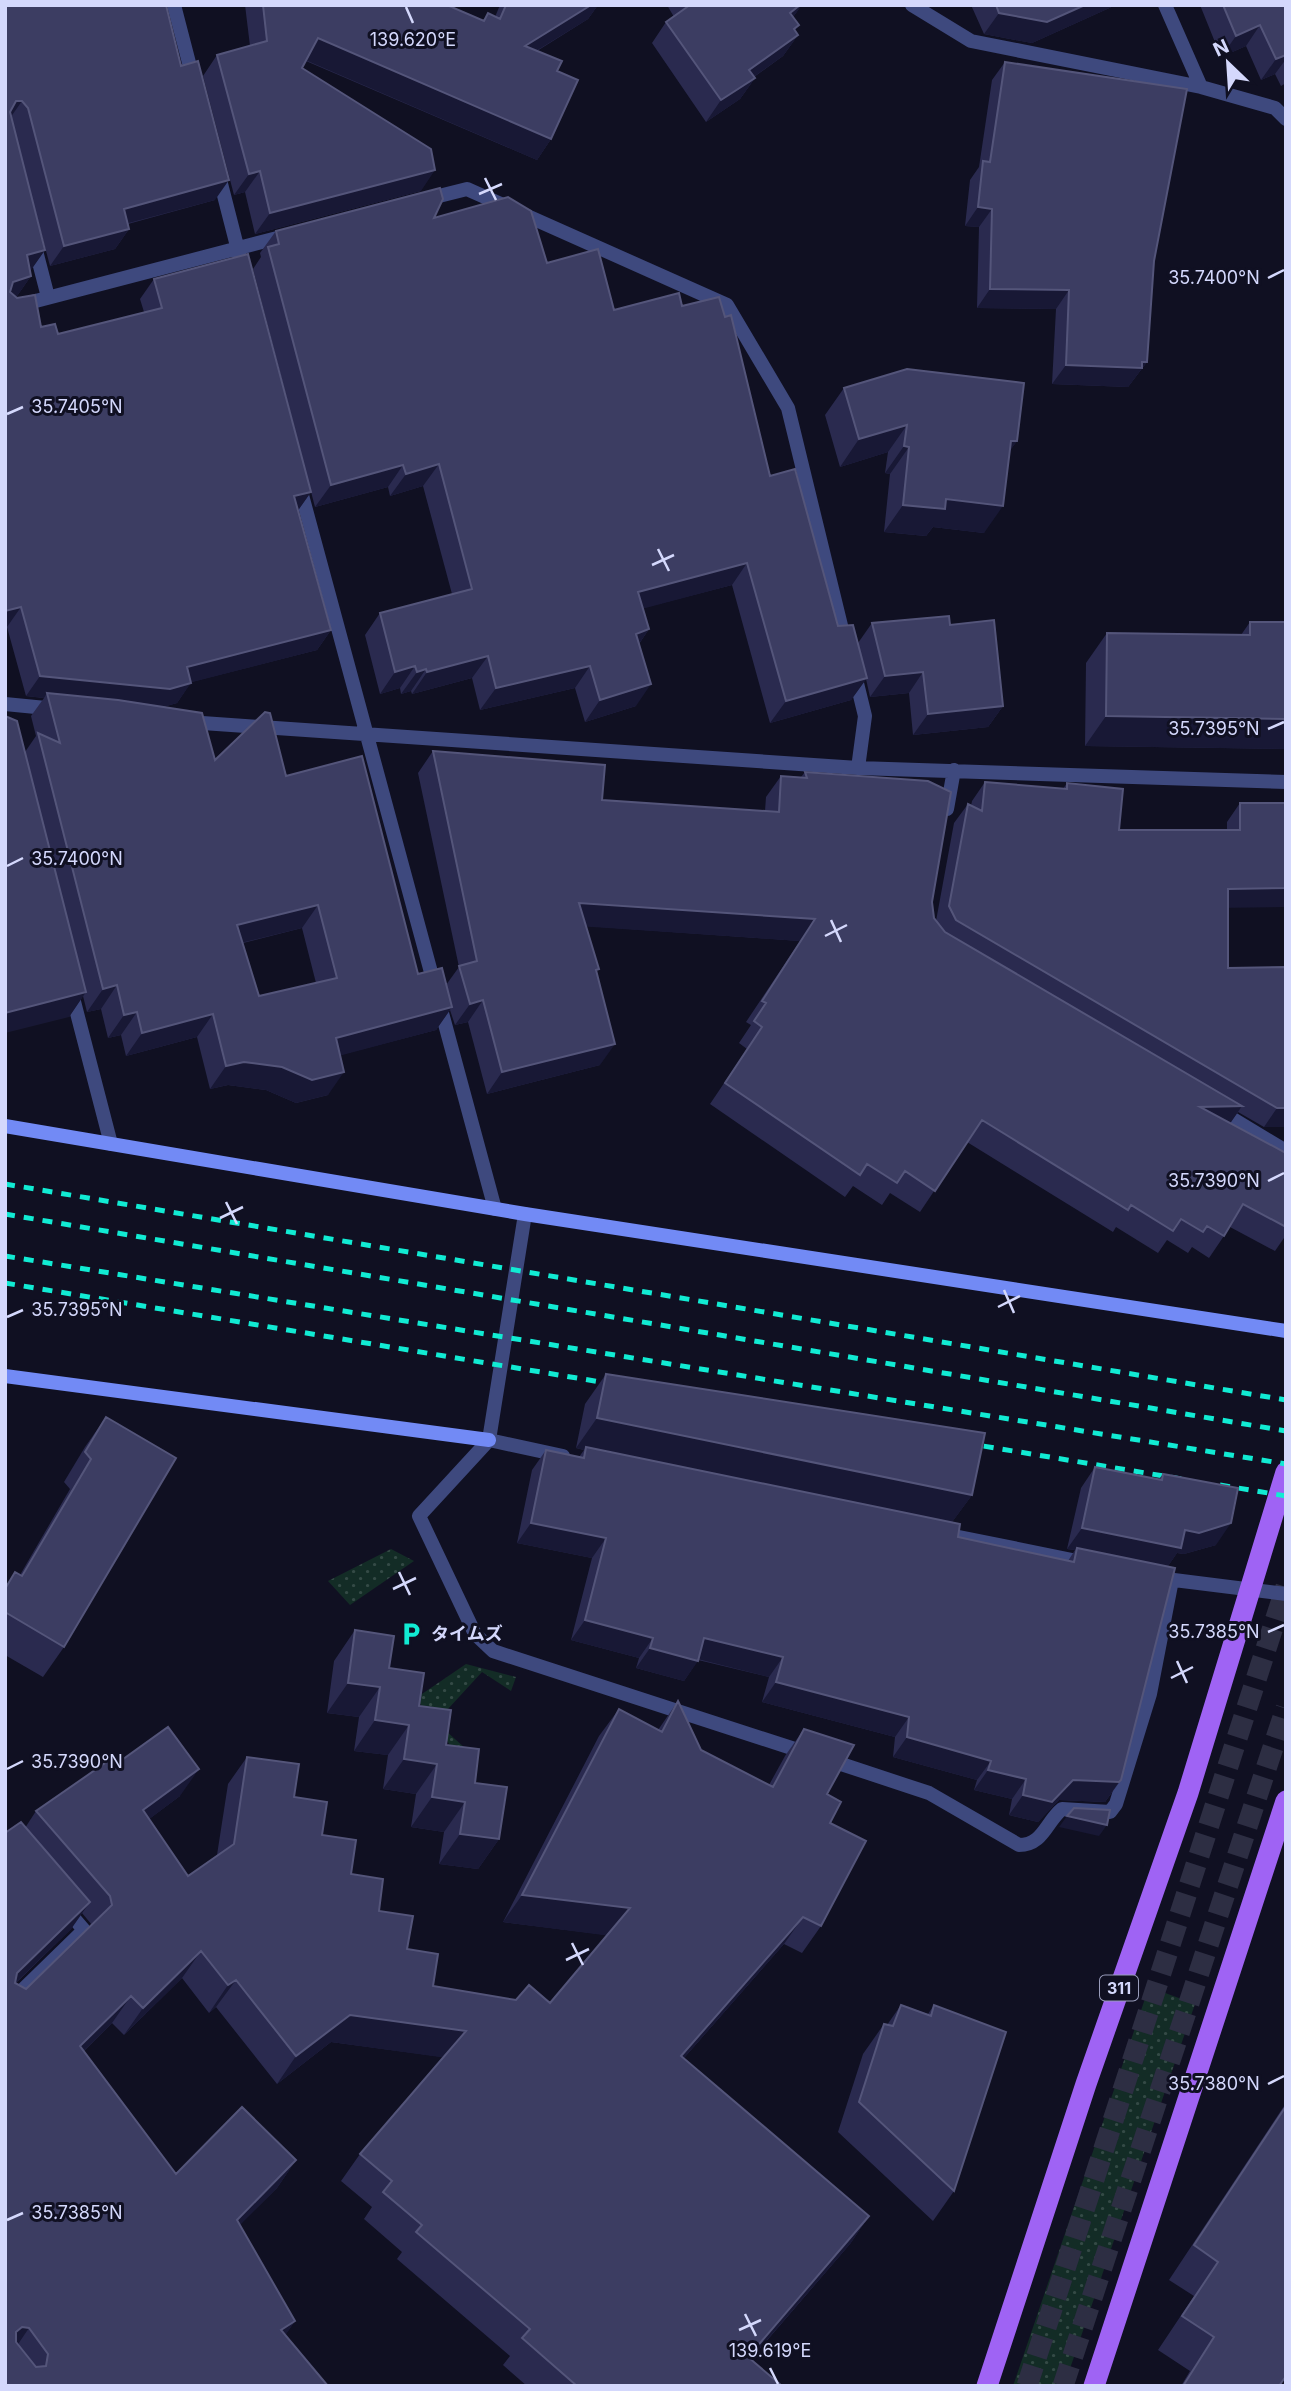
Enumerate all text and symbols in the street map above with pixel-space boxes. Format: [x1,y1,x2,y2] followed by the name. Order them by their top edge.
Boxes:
[1193,28,1263,98] north arrow
[370,29,456,50] text: 139.620°E
[1210,35,1232,62] text: N
[1168,267,1260,288] text: 35.7400°N
[31,396,123,417] text: 35.7405°N
[1168,718,1260,739] text: 35.7395°N
[31,848,123,869] text: 35.7400°N
[1168,1170,1260,1191] text: 35.7390°N
[31,1299,123,1320] text: 35.7395°N
[397,1620,425,1648] parking icon: タイムズ
[1168,1621,1260,1642] text: 35.7385°N
[431,1623,503,1644] place label: タイムズ
[31,1751,123,1772] text: 35.7390°N
[1100,1976,1138,2000] road number: 311
[1168,2073,1260,2094] text: 35.7380°N
[31,2202,123,2223] text: 35.7385°N
[729,2340,811,2361] text: 139.619°E

